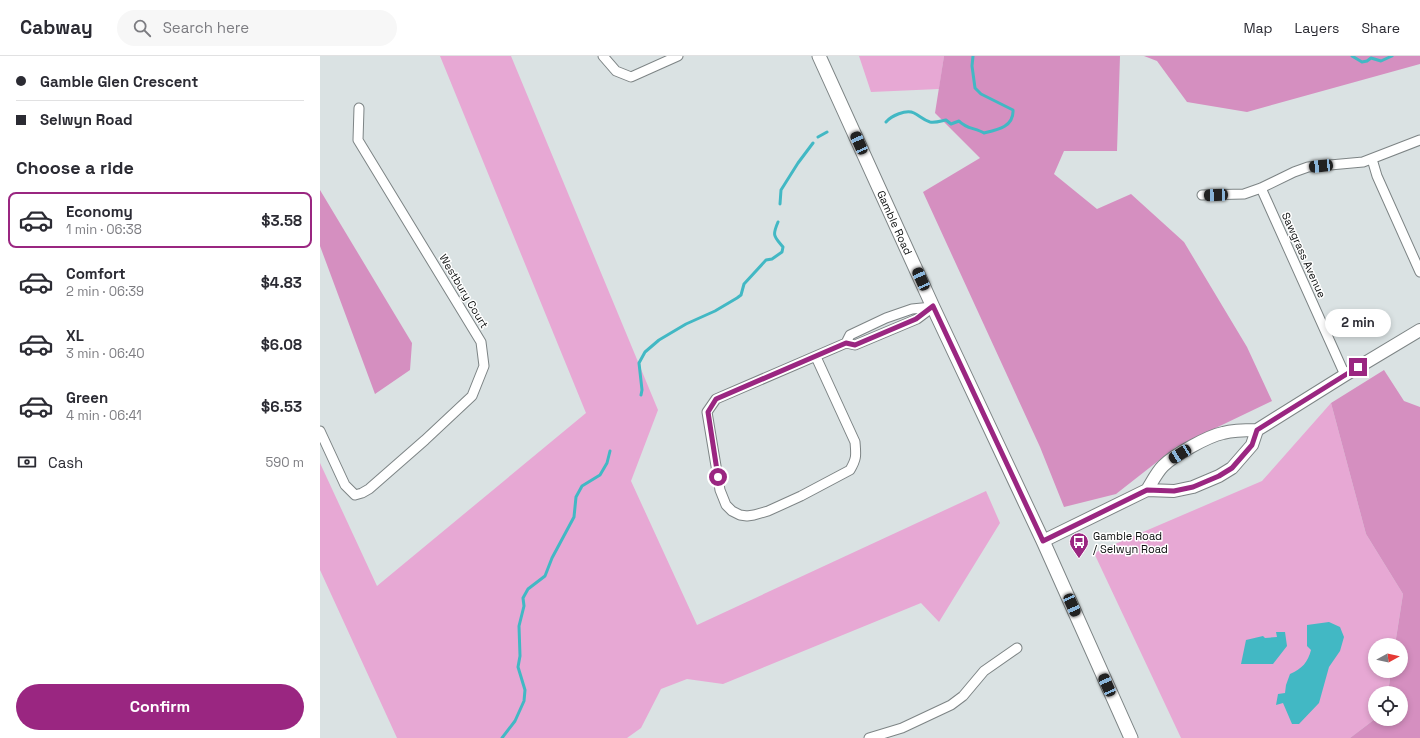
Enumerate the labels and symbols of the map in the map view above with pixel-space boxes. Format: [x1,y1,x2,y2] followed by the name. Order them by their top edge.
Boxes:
[849,130,869,156] car
[1308,159,1334,173] car
[874,188,915,257] street label: Gamble Road
[1204,189,1228,201] car
[1279,210,1329,300] street label: Sawgrass Avenue
[436,251,492,331] street label: Westbury Court
[911,266,931,292] car
[1325,309,1391,337] callout: 2 min
[1349,358,1367,376] route end
[1167,443,1193,465] car
[709,468,727,486] route start
[1093,529,1168,556] place label: Gamble Road / Selwyn Road
[1068,531,1090,559] bus stop icon: Gamble Road / Selwyn Road
[1062,592,1082,618] car
[1368,638,1408,678] north arrow
[1097,672,1117,698] car

